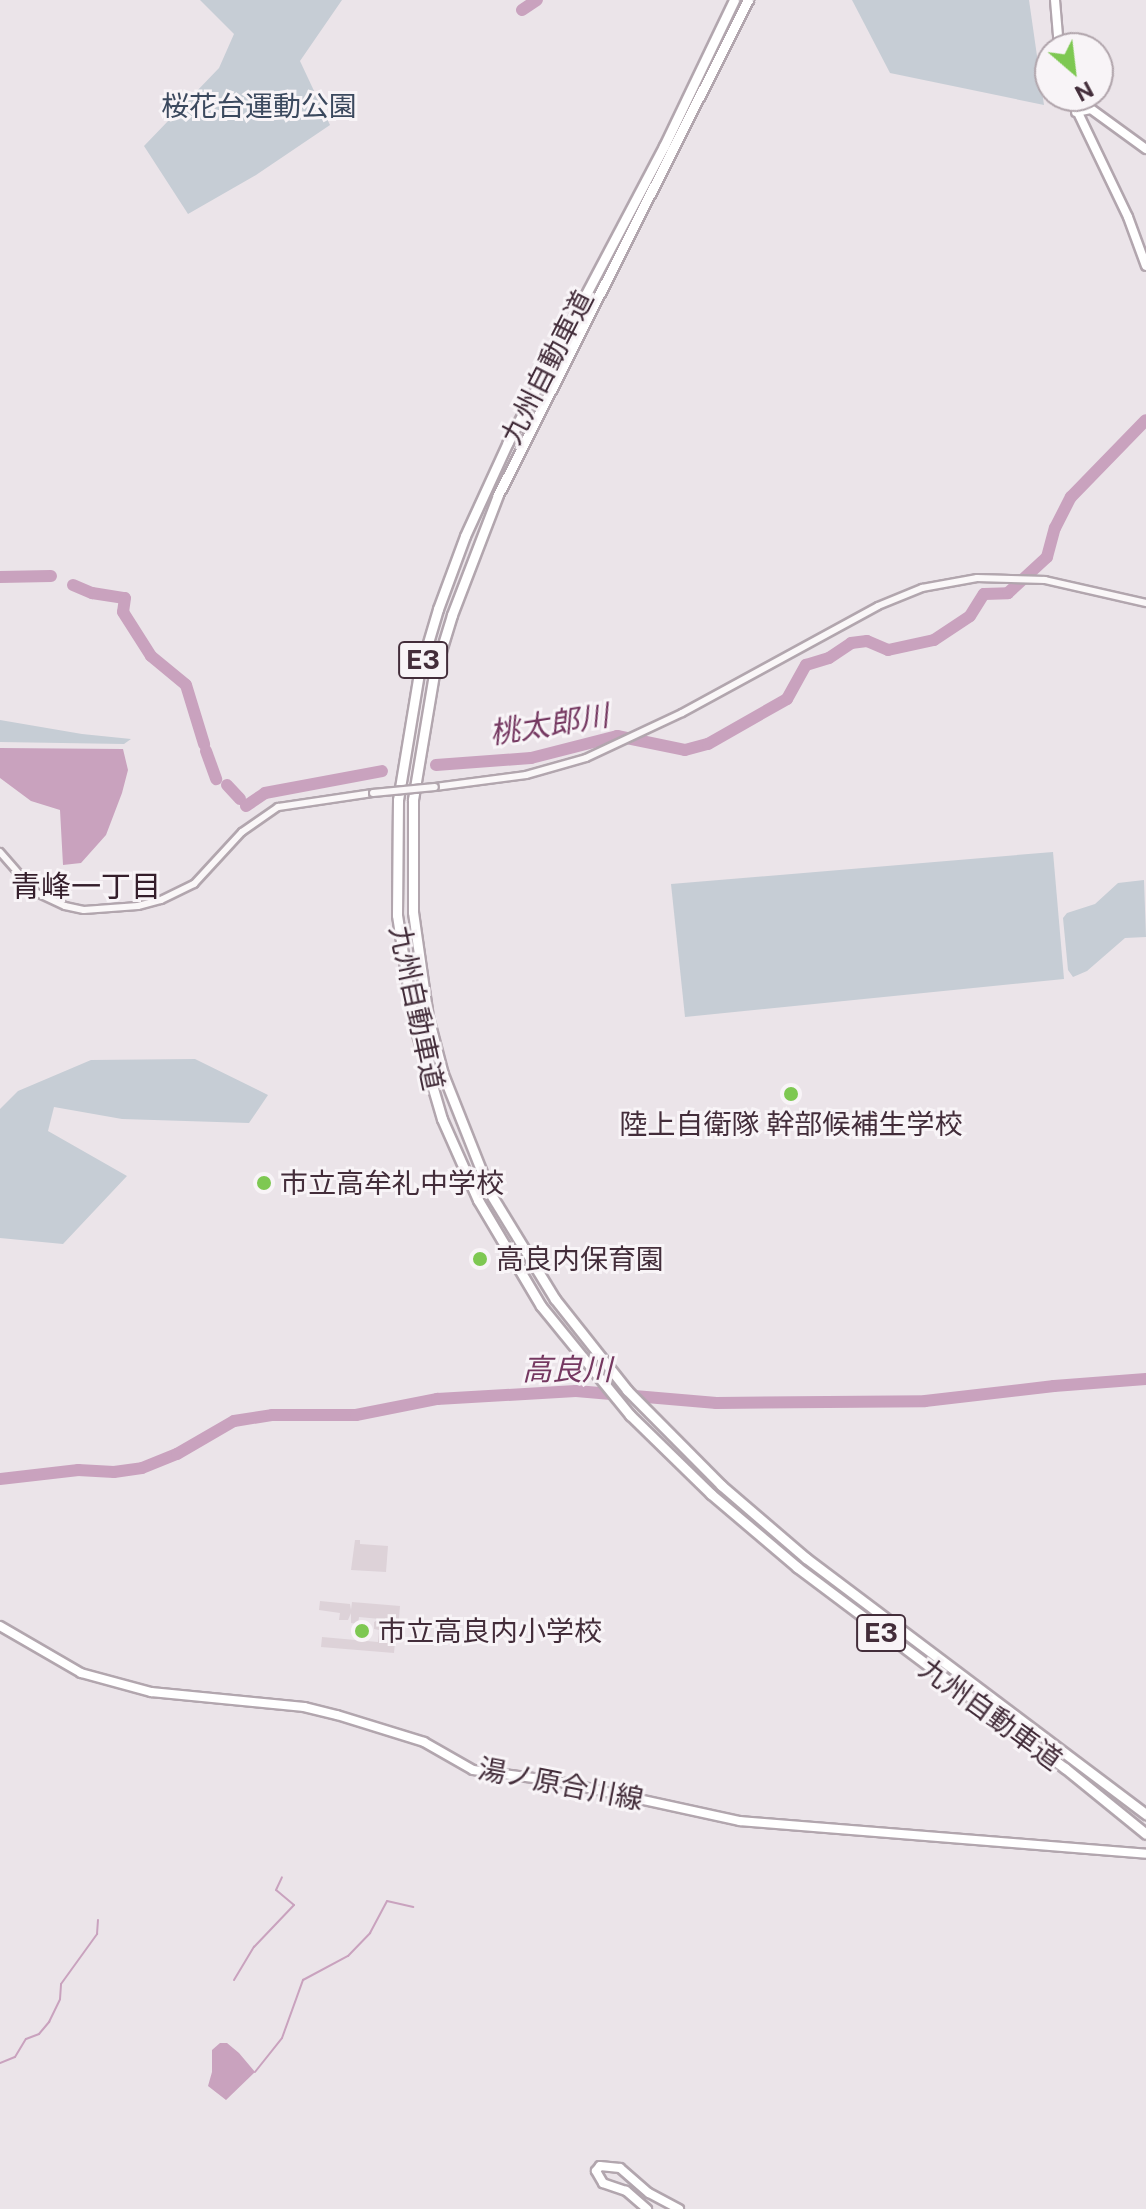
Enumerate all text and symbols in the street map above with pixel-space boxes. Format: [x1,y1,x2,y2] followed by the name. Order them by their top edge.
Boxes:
[1034,32,1114,112] north arrow
[1071,76,1098,107] text: N
[161,89,357,123] park label: 桜花台運動公園
[494,285,600,449] street label: 九州自動車道
[397,638,449,682] road number: E3
[487,697,611,751] water label: 桃太郎川
[11,868,161,904] district label: 青峰一丁目
[383,922,451,1094] street label: 九州自動車道
[782,1085,800,1103] marker: 陸上自衛隊 幹部候補生学校
[620,1107,962,1141] place label: 陸上自衛隊 幹部候補生学校
[280,1166,504,1200] place label: 市立高牟礼中学校
[255,1174,273,1192] marker: 市立高牟礼中学校
[496,1242,664,1276] place label: 高良内保育園
[471,1250,489,1268] marker: 高良内保育園
[522,1351,612,1387] water label: 高良川
[855,1611,907,1655] road number: E3
[378,1614,602,1648] place label: 市立高良内小学校
[353,1622,371,1640] marker: 市立高良内小学校
[913,1651,1069,1777] street label: 九州自動車道
[475,1751,647,1817] street label: 湯ノ原合川線

